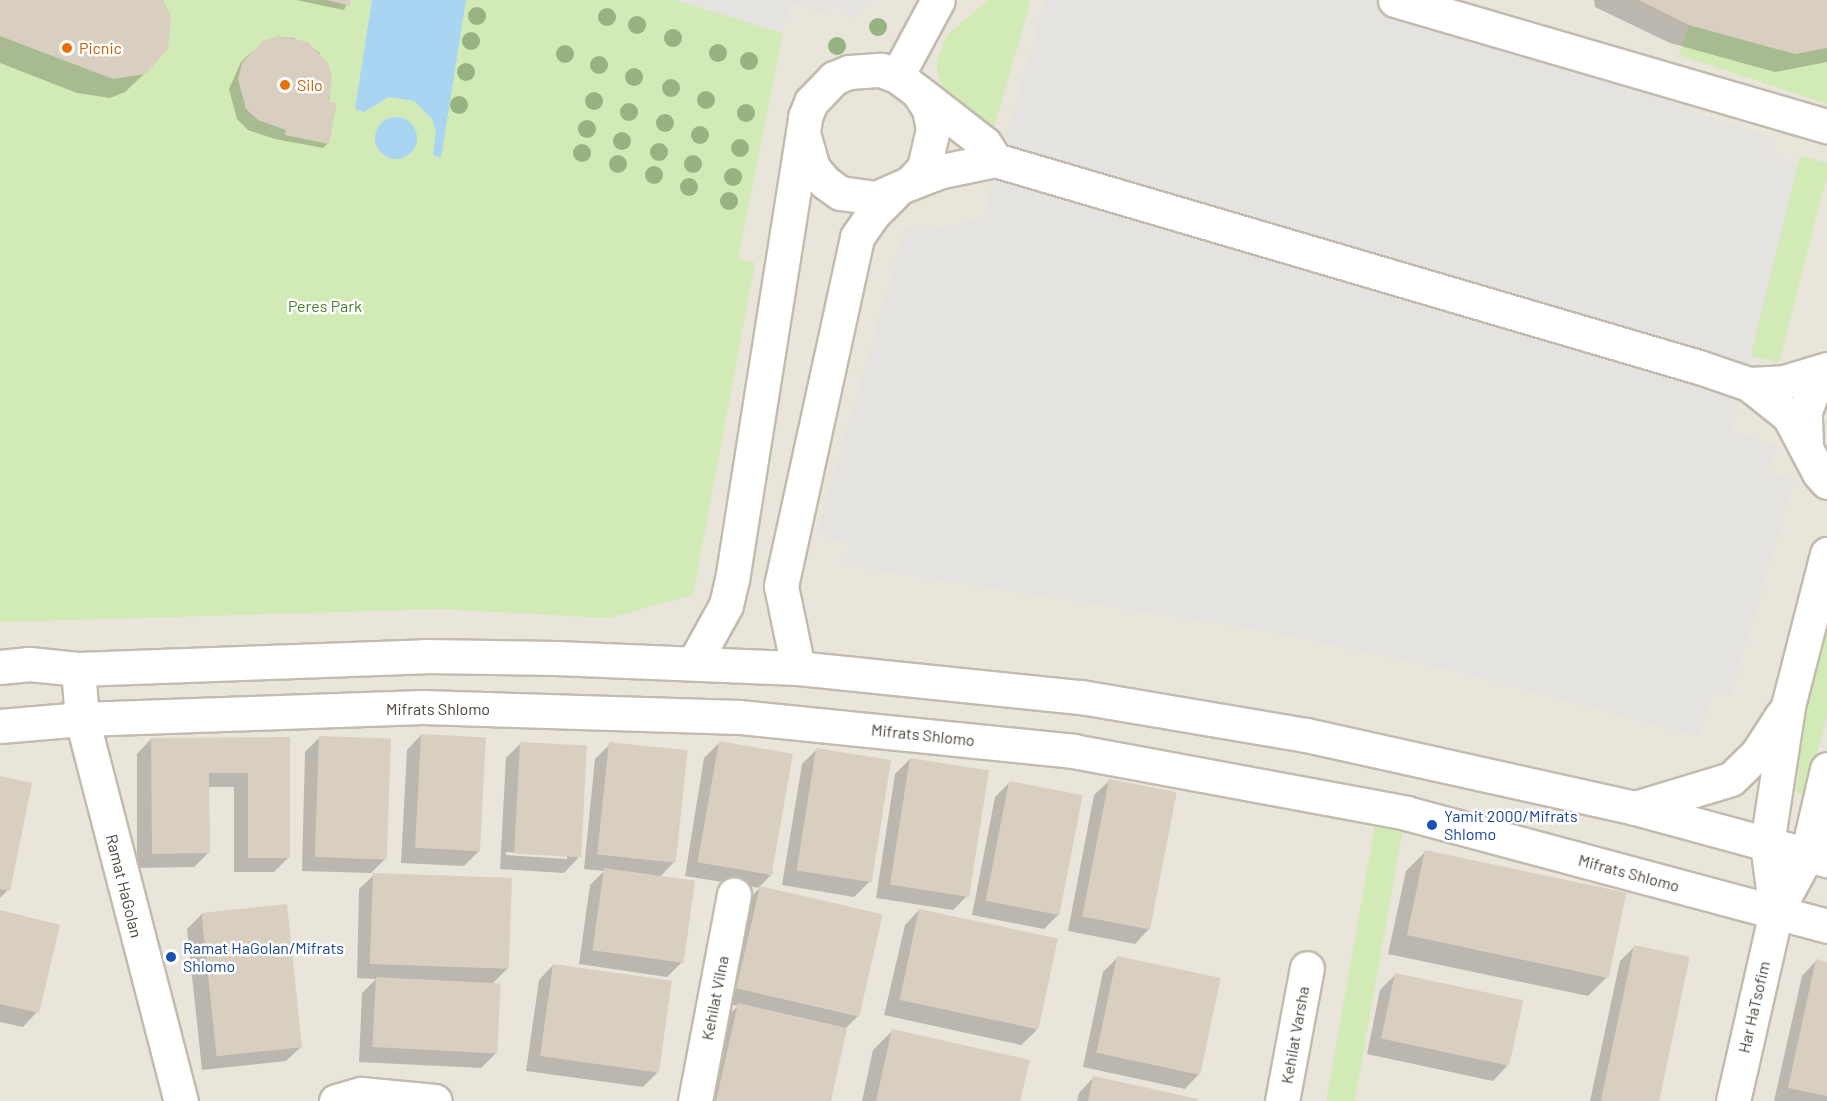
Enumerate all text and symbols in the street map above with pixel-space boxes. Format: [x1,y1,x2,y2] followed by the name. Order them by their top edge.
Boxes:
[79,38,122,58] place label: Picnic
[60,41,74,55] marker: Picnic
[297,75,323,95] place label: Silo
[278,78,292,92] marker: Silo
[288,296,362,316] park label: Peres Park
[386,699,490,719] street label: Mifrats Shlomo
[870,720,976,750] street label: Mifrats Shlomo
[1444,806,1578,844] place label: Yamit 2000/Mifrats Shlomo
[1425,818,1439,832] marker: Yamit 2000/Mifrats Shlomo
[102,832,146,940] street label: Ramat HaGolan
[1576,850,1682,896] street label: Mifrats Shlomo
[183,938,344,976] place label: Ramat HaGolan/Mifrats Shlomo
[164,950,178,964] marker: Ramat HaGolan/Mifrats Shlomo
[697,954,733,1042] street label: Kehilat Vilna
[1734,959,1774,1055] street label: Har HaTsofim
[1277,985,1313,1085] street label: Kehilat Varsha

